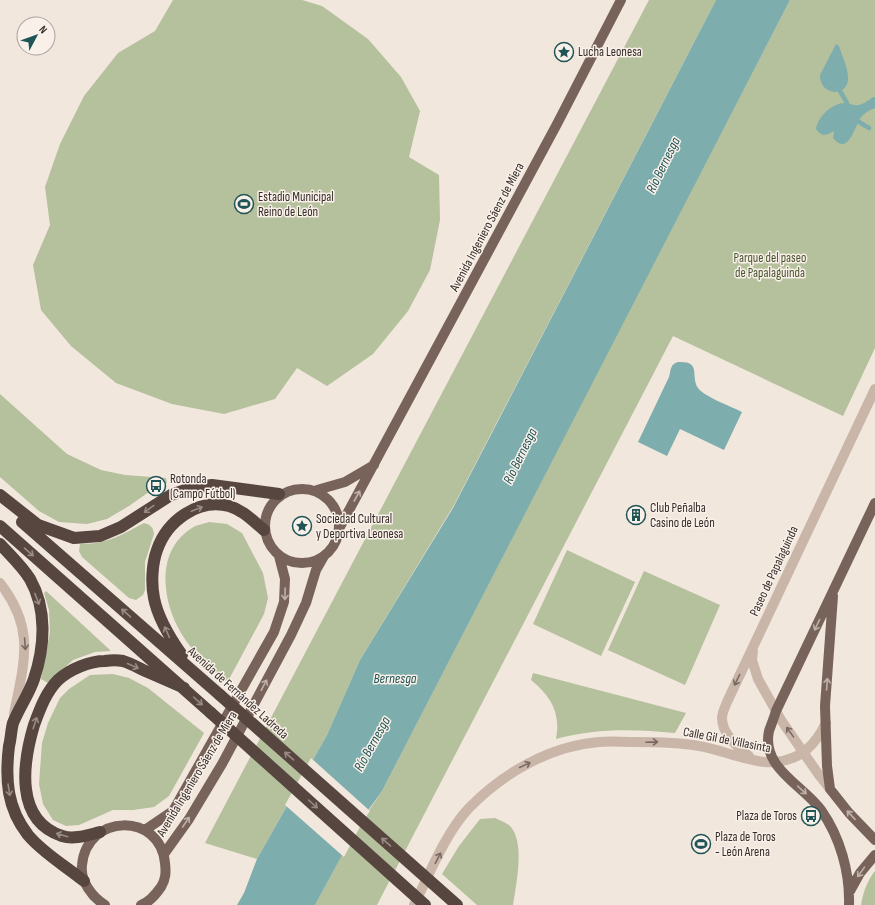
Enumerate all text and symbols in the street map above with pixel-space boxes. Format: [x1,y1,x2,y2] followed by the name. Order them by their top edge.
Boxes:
[16,16,56,56] north arrow
[36,23,50,36] text: N
[553,41,575,63] place icon: Lucha Leonesa
[578,44,642,60] place label: Lucha Leonesa
[642,134,684,196] water label: Río Bernesga
[446,160,528,295] street label: Avenida Ingeniero Sáenz de Miera
[258,189,334,220] place label: Estadio Municipal Reino de León
[233,193,255,215] sports icon: Estadio Municipal Reino de León
[734,250,806,281] park label: Parque del paseo de Papalaguinda
[499,425,541,487] water label: Río Bernesga
[170,471,236,502] place label: Rotonda (Campo Fútbol)
[145,475,167,497] bus stop icon: Rotonda (Campo Fútbol)
[354,490,362,502] one-way arrow
[650,500,715,531] place label: Club Peñalba Casino de León
[625,504,647,526] building icon: Club Peñalba Casino de León
[143,505,154,513] one-way arrow
[190,505,202,512] one-way arrow
[316,511,403,542] place label: Sociedad Cultural y Deportiva Leonesa
[291,515,313,537] place icon: Sociedad Cultural y Deportiva Leonesa
[746,523,802,619] street label: Paseo de Papalaguinda
[24,547,35,556] one-way arrow
[281,587,289,600] one-way arrow
[34,592,42,604] one-way arrow
[121,608,131,617] one-way arrow
[813,619,820,631] one-way arrow
[163,626,170,638] one-way arrow
[21,637,28,650] one-way arrow
[183,643,292,743] street label: Avenida de Fernández Ladreda
[127,662,139,670] one-way arrow
[373,670,417,687] water label: Bernesga
[733,674,740,686] one-way arrow
[823,678,830,691] one-way arrow
[261,679,268,691] one-way arrow
[192,696,203,705] one-way arrow
[153,708,241,840] street label: Avenida Ingeniero Sáenz de Miera
[350,713,394,774] water label: Río Bernesga
[32,717,39,730] one-way arrow
[682,724,772,756] street label: Calle Gil de Villasinta
[786,727,794,738] one-way arrow
[645,738,658,745] one-way arrow
[284,752,294,761] one-way arrow
[519,761,531,768] one-way arrow
[5,784,13,797] one-way arrow
[797,785,807,794] one-way arrow
[307,800,318,809] one-way arrow
[800,805,822,827] bus stop icon: Plaza de Toros
[736,808,797,824] place label: Plaza de Toros
[846,810,856,820] one-way arrow
[182,817,191,828] one-way arrow
[715,829,776,860] place label: Plaza de Toros - León Arena
[56,831,69,838] one-way arrow
[690,833,712,855] sports icon: Plaza de Toros - León Arena
[381,837,391,847] one-way arrow
[435,852,442,864] one-way arrow
[857,866,866,877] one-way arrow

